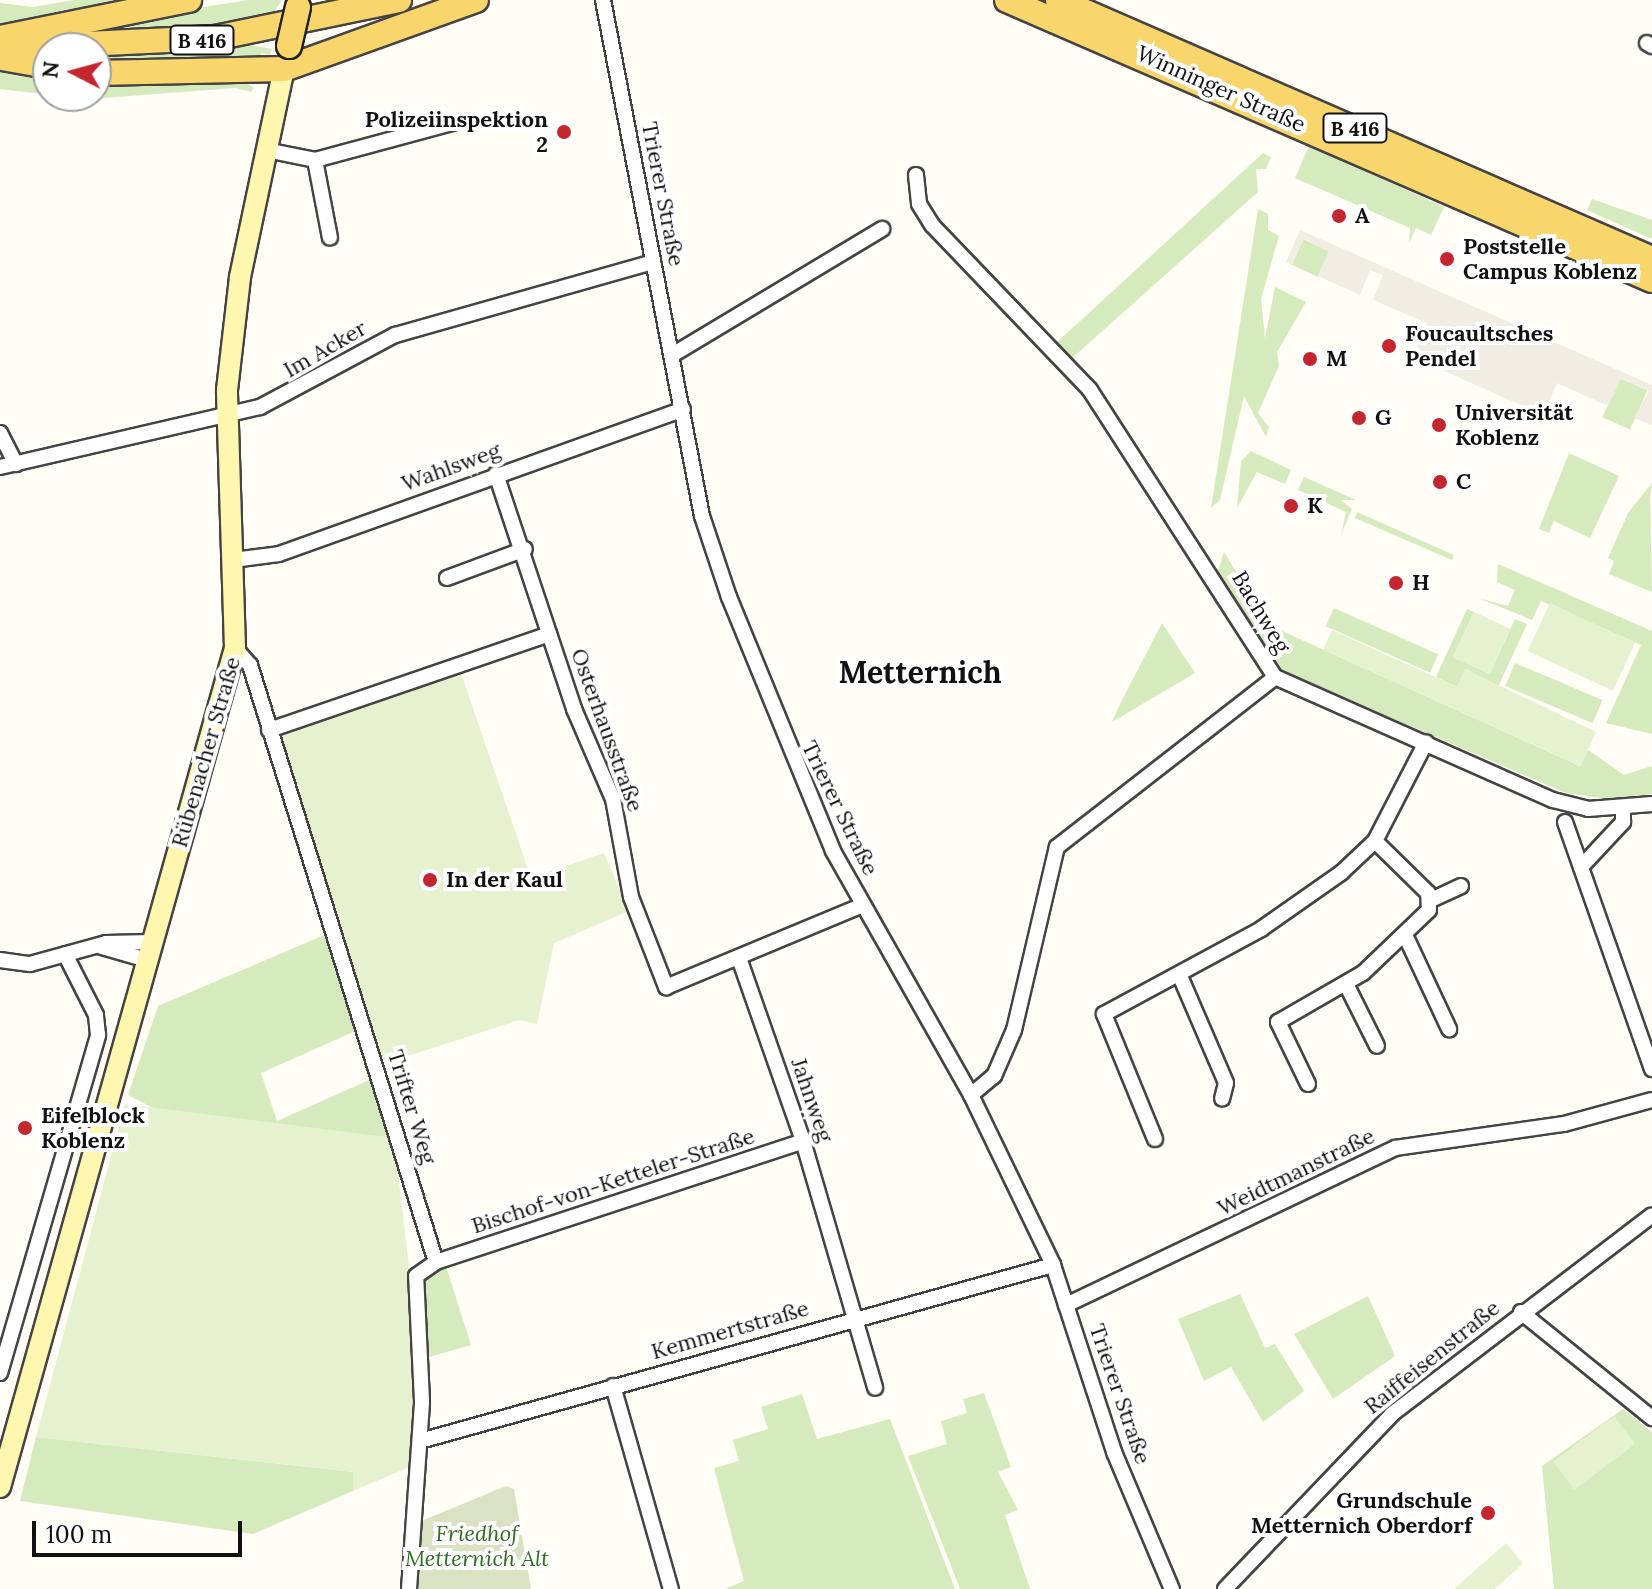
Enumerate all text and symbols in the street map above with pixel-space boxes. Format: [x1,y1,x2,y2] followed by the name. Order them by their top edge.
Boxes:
[168,24,236,56] road number: B 416
[32,32,112,112] north arrow
[1133,40,1309,138] street label: Winninger Straße
[35,60,65,80] text: N
[365,106,548,158] place label: Polizeiinspektion 2
[1321,112,1389,144] road number: B 416
[636,120,690,268] street label: Trierer Straße
[555,123,573,141] marker: Polizeiinspektion 2
[1355,203,1370,229] place label: A
[1330,207,1348,225] marker: A
[1463,233,1637,284] place label: Poststelle Campus Koblenz
[1438,250,1456,268] marker: Poststelle Campus Koblenz
[279,315,371,383] street label: Im Acker
[1405,320,1553,372] place label: Foucaultsches Pendel
[1380,337,1398,355] marker: Foucaultsches Pendel
[1326,346,1347,372] place label: M
[1301,350,1319,368] marker: M
[1455,399,1573,450] place label: Universität Koblenz
[1375,405,1392,431] place label: G
[1350,409,1368,427] marker: G
[1430,416,1448,434] marker: Universität Koblenz
[398,437,504,497] street label: Wahlsweg
[1456,469,1471,495] place label: C
[1431,473,1449,491] marker: C
[1307,493,1323,519] place label: K
[1282,497,1300,515] marker: K
[1226,566,1296,658] street label: Bachweg
[1412,570,1430,596] place label: H
[1387,574,1405,592] marker: H
[565,645,649,815] street label: Osterhausstraße
[166,654,246,850] street label: Rübenacher Straße
[838,654,1002,690] district label: Metternich
[796,736,884,880] street label: Trierer Straße
[446,867,563,893] place label: In der Kaul
[421,871,439,889] marker: In der Kaul
[382,1047,442,1167] street label: Trifter Weg
[785,1055,839,1145] street label: Jahnweg
[41,1102,145,1154] place label: Eifelblock Koblenz
[16,1119,34,1137] marker: Eifelblock Koblenz
[468,1123,758,1239] street label: Bischof-von-Ketteler-Straße
[1213,1123,1379,1221] street label: Weidtmanstraße
[1359,1294,1505,1420] street label: Raiffeisenstraße
[648,1295,812,1365] street label: Kemmertstraße
[1084,1320,1156,1468] street label: Trierer Straße
[1251,1487,1472,1538] place label: Grundschule Metternich Oberdorf
[1479,1504,1497,1522] marker: Grundschule Metternich Oberdorf
[36,1505,246,1555] scale bar
[46,1519,112,1550] text: 100 m
[405,1520,549,1572] park label: Friedhof Metternich Alt

